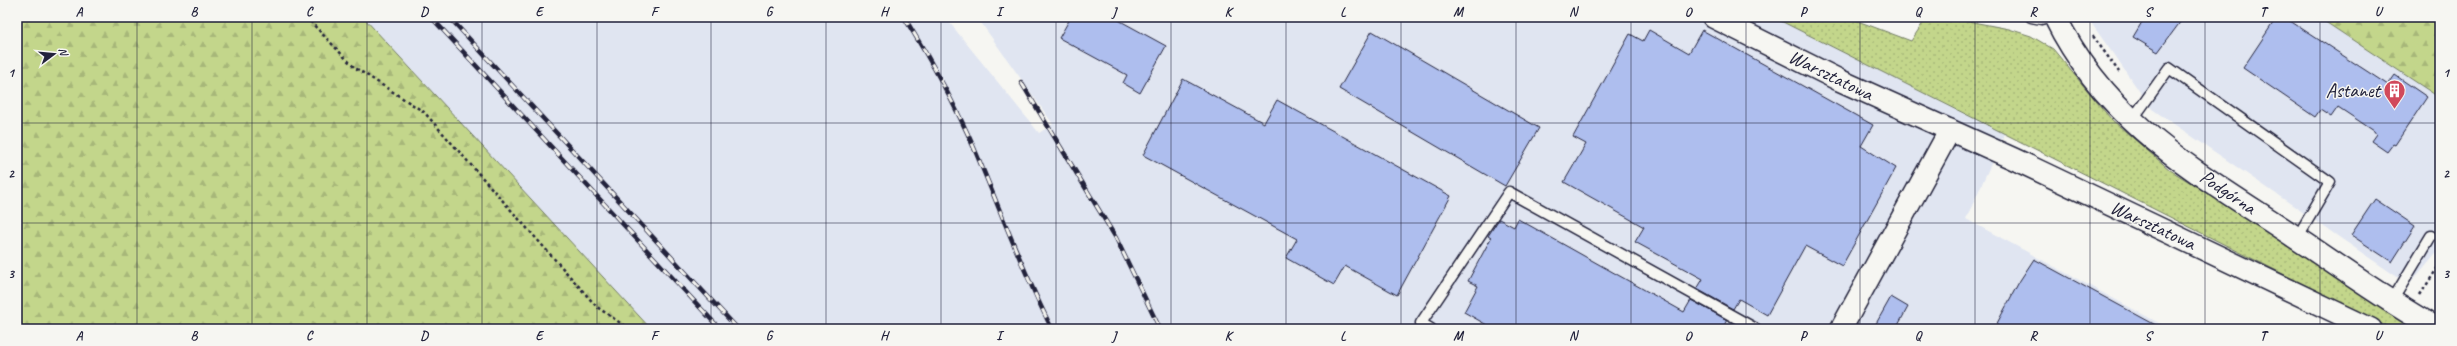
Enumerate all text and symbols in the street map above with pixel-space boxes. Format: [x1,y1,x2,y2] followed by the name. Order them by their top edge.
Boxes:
[76,4,84,20] text: A
[191,4,199,20] text: B
[306,4,314,20] text: C
[420,4,429,20] text: D
[536,4,545,20] text: E
[651,4,660,20] text: F
[766,4,774,20] text: G
[880,4,890,20] text: H
[996,4,1005,20] text: I
[1111,4,1118,20] text: J
[1225,4,1235,20] text: K
[1340,4,1347,20] text: L
[1453,4,1464,20] text: M
[1569,4,1580,20] text: N
[1685,4,1694,20] text: O
[1800,4,1809,20] text: P
[1915,4,1923,20] text: Q
[2029,4,2038,20] text: R
[2145,4,2155,20] text: S
[2260,4,2269,20] text: T
[2375,4,2384,20] text: U
[34,34,74,74] north arrow
[1785,44,1878,107] street label: Warsztatowa
[56,46,72,59] text: N
[8,65,16,81] text: 1
[2443,65,2451,81] text: 1
[2382,77,2408,110] building icon: Astanet
[2326,78,2382,103] place label: Astanet
[2195,164,2262,221] street label: Podgórna
[8,166,15,182] text: 2
[2443,166,2450,182] text: 2
[2107,194,2201,256] street label: Warsztatowa
[8,266,15,282] text: 3
[2443,266,2450,282] text: 3
[76,328,84,344] text: A
[191,328,199,344] text: B
[306,328,314,344] text: C
[420,328,429,344] text: D
[536,328,545,344] text: E
[651,328,660,344] text: F
[766,328,774,344] text: G
[880,328,890,344] text: H
[996,328,1005,344] text: I
[1111,328,1118,344] text: J
[1225,328,1235,344] text: K
[1340,328,1347,344] text: L
[1453,328,1464,344] text: M
[1569,328,1580,344] text: N
[1685,328,1694,344] text: O
[1800,328,1809,344] text: P
[1915,328,1923,344] text: Q
[2029,328,2038,344] text: R
[2145,328,2155,344] text: S
[2260,328,2269,344] text: T
[2375,328,2384,344] text: U

